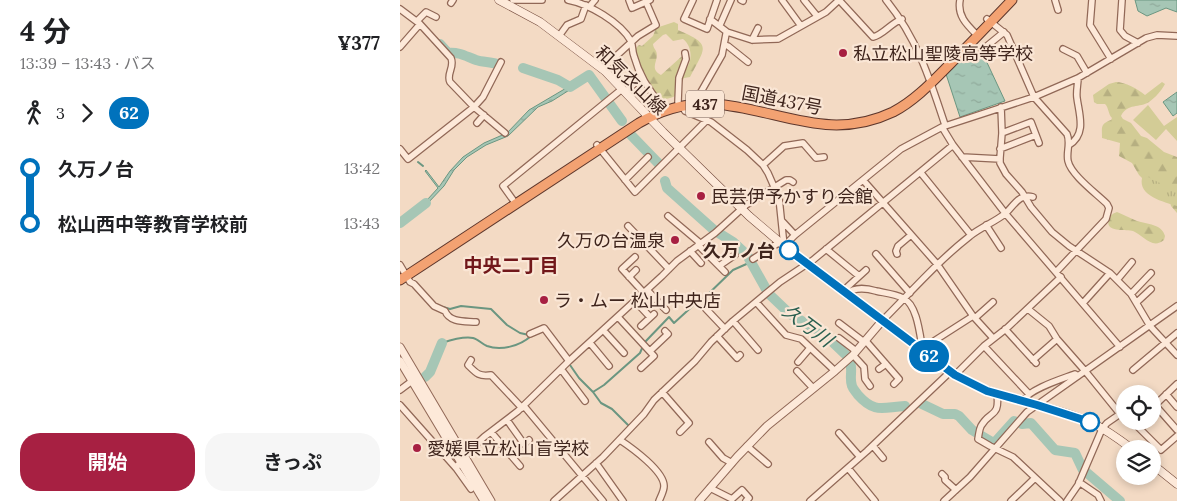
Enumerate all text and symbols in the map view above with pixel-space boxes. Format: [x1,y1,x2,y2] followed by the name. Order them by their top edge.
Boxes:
[20,13,71,49] text: 4 分
[338,31,380,55] text: ¥377
[591,40,671,120] street label: 和気衣山線
[853,42,1033,65] place label: 私立松山聖陵高等学校
[837,47,849,59] marker: 私立松山聖陵高等学校
[20,53,156,73] text: 13:39 – 13:43 · バス
[740,81,824,119] street label: 国道437号
[686,90,724,118] road number: 437
[20,99,48,127] icon: walk
[73,99,101,127] icon: forward
[119,101,139,124] text: 62
[56,103,65,123] text: 3
[58,157,134,181] text: 久万ノ台
[344,158,380,178] text: 13:42
[711,185,873,208] place label: 民芸伊予かすり会館
[695,190,707,202] marker: 民芸伊予かすり会館
[58,212,248,236] text: 松山西中等教育学校前
[344,213,380,233] text: 13:43
[557,229,665,252] place label: 久万の台温泉
[669,234,681,246] marker: 久万の台温泉
[703,239,775,262] place label: 久万ノ台
[779,240,799,260] marker: 久万ノ台
[463,253,559,277] district label: 中央二丁目
[554,289,721,312] place label: ラ・ムー 松山中央店
[538,294,550,306] marker: ラ・ムー 松山中央店
[778,298,840,353] water label: 久万川
[906,340,952,372] line badge: 62
[919,344,939,367] text: 62
[1116,385,1161,485] map controls
[1116,385,1161,430] button: locate
[1080,412,1100,432] unlabelled marker
[20,433,195,491] button: 開始
[205,433,380,491] button: きっぷ
[427,437,589,460] place label: 愛媛県立松山盲学校
[1116,440,1161,485] button: layers
[411,442,423,454] marker: 愛媛県立松山盲学校

